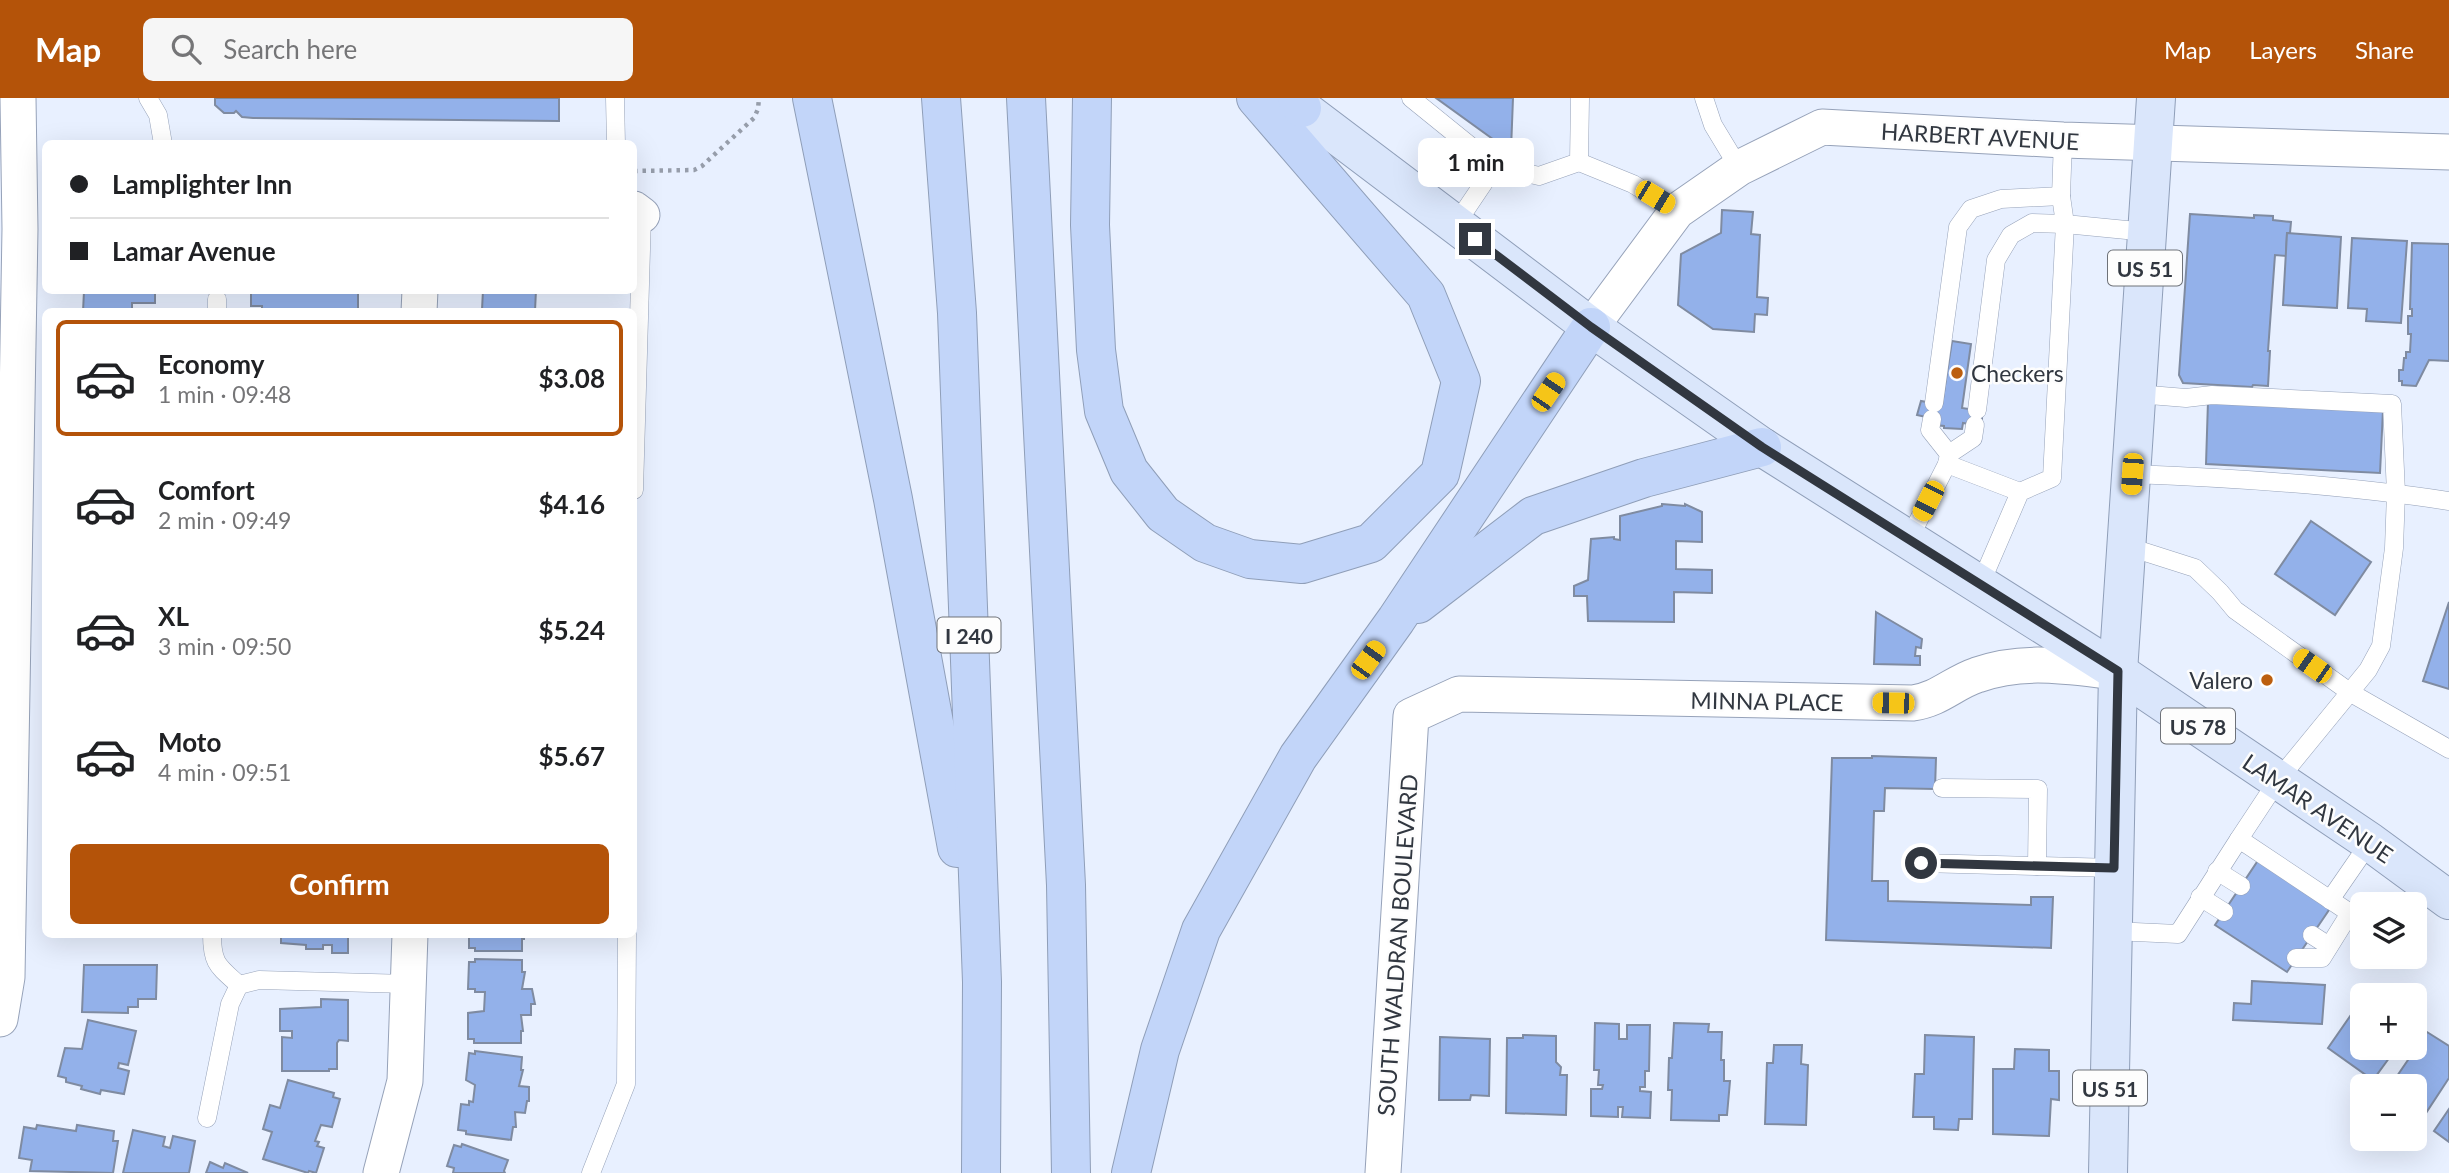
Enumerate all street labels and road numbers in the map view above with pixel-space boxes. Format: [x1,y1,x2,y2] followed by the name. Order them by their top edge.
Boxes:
[1880,117,2080,155] street label: HARBERT AVENUE
[2108,250,2182,286] road number: US 51
[937,618,1000,652] road number: I 240
[1690,686,1844,716] street label: MINNA PLACE
[2161,708,2235,744] road number: US 78
[2238,748,2398,868] street label: LAMAR AVENUE
[1371,773,1423,1117] street label: SOUTH WALDRAN BOULEVARD
[2073,1070,2147,1105] road number: US 51

